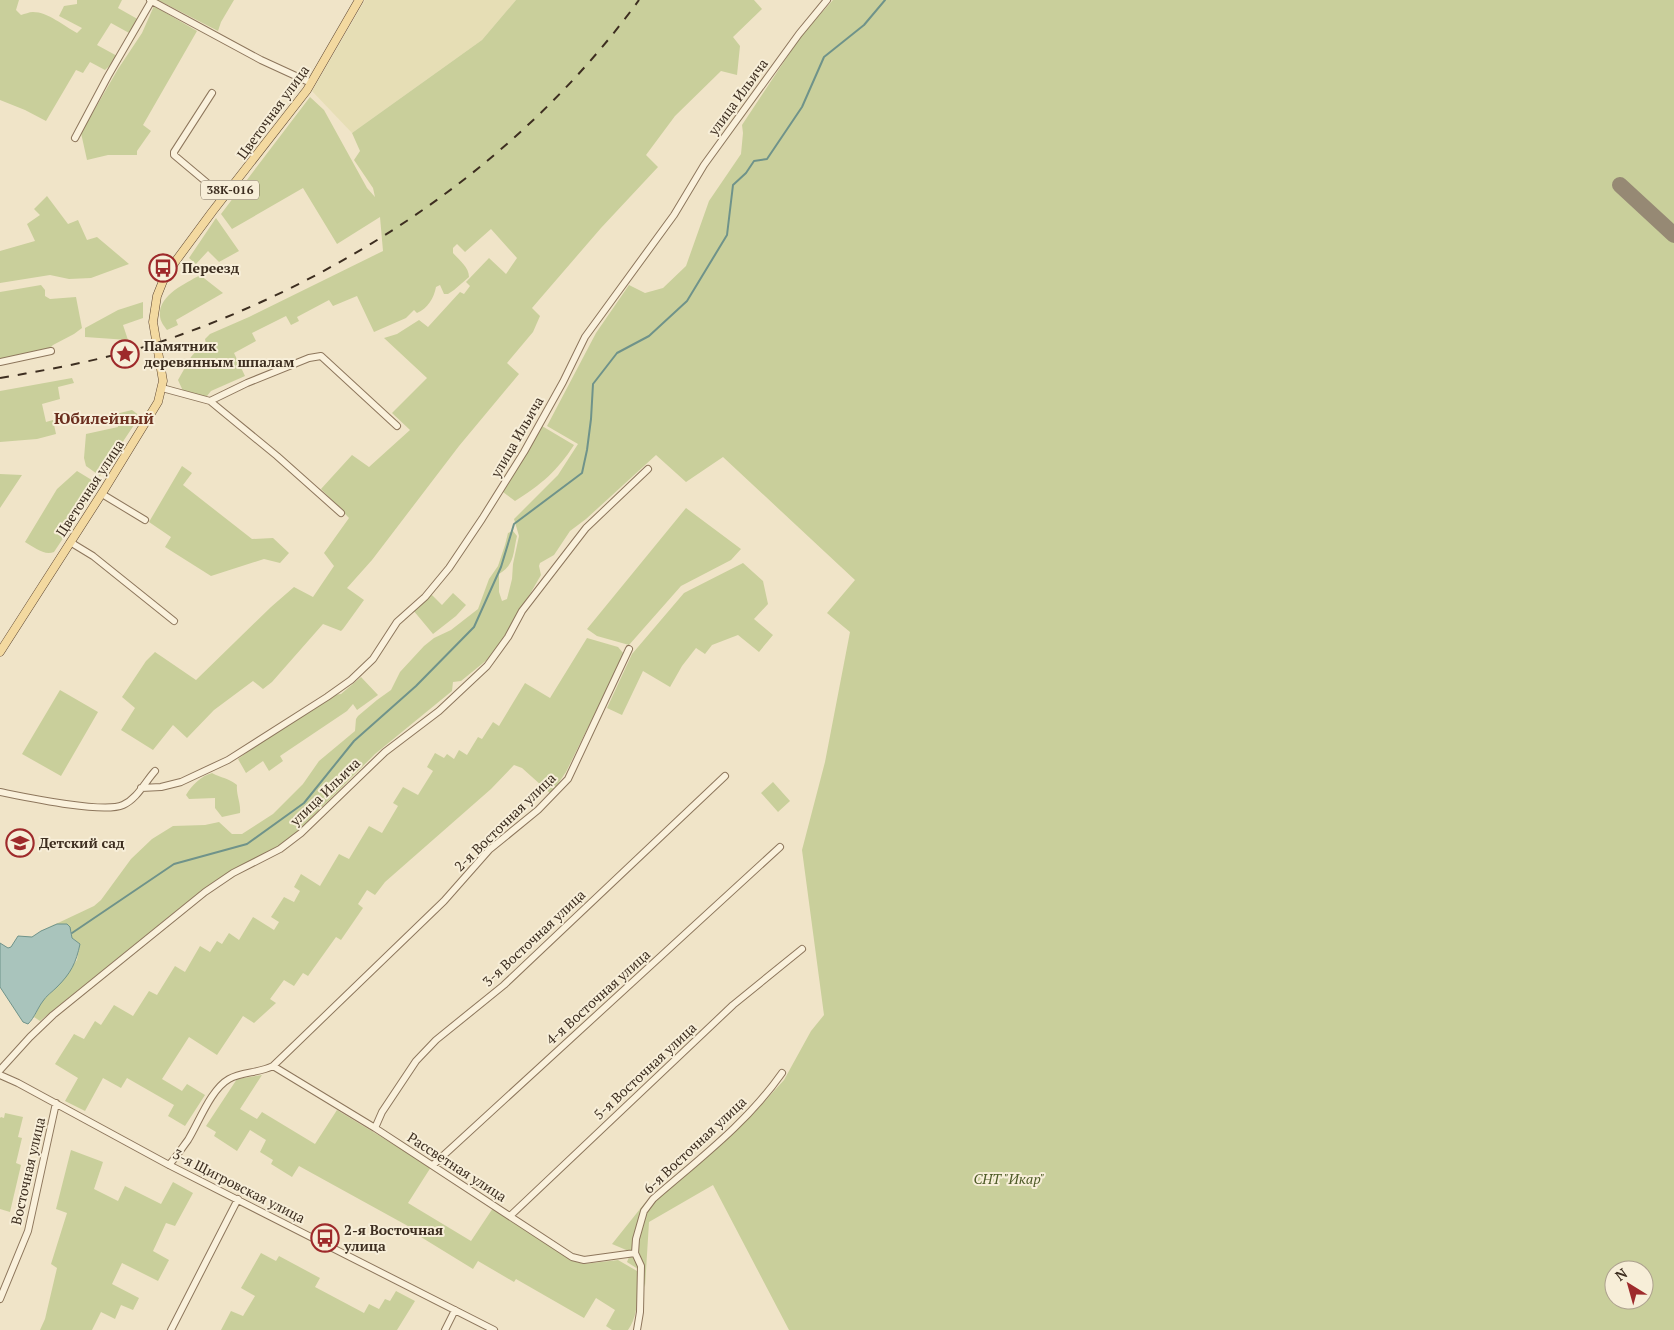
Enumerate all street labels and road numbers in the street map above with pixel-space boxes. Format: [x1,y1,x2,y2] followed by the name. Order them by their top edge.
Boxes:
[703,55,772,140] street label: улица Ильича
[232,61,313,163] street label: Цветочная улица
[201,180,259,200] road number: 38К-016
[485,393,547,482] street label: улица Ильича
[51,436,128,540] street label: Цветочная улица
[285,753,364,831] street label: улица Ильича
[450,768,560,875] street label: 2-я Восточная улица
[478,885,589,990] street label: 3-я Восточная улица
[541,945,654,1049] street label: 4-я Восточная улица
[589,1018,700,1123] street label: 5-я Восточная улица
[639,1092,750,1197] street label: 6-я Восточная улица
[6,1115,49,1227] street label: Восточная улица
[404,1127,511,1206] street label: Рассветная улица
[170,1144,309,1227] street label: 3-я Щигровская улица

